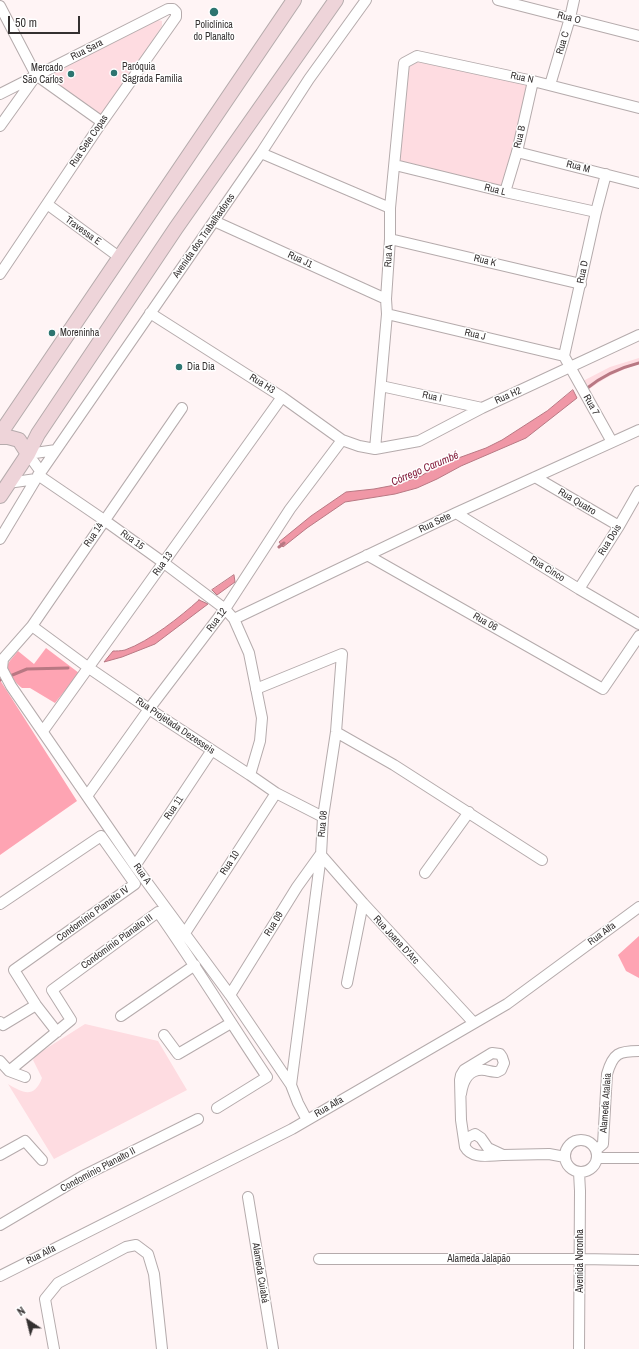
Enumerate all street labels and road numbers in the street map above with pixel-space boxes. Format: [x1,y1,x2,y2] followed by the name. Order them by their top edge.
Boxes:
[556,9,582,27] street label: Rua O
[554,30,572,56] street label: Rua C
[69,37,105,63] street label: Rua Sara
[509,70,535,86] street label: Rua N
[67,113,111,169] street label: Rua Sete Copas
[512,125,528,149] street label: Rua B
[565,158,591,176] street label: Rua M
[483,182,507,198] street label: Rua L
[170,191,238,281] street label: Avenida dos Trabalhadores
[63,214,103,248] street label: Travessa E
[382,244,396,268] street label: Rua A
[286,249,314,271] street label: Rua J1
[472,252,498,270] street label: Rua K
[575,259,591,285] street label: Rua D
[463,327,487,343] street label: Rua J
[247,372,277,396] street label: Rua H3
[493,385,523,407] street label: Rua H2
[421,389,443,405] street label: Rua I
[580,393,602,417] street label: Rua 7
[556,486,598,518] street label: Rua Quatro
[417,510,453,536] street label: Rua Sete
[82,521,106,549] street label: Rua 14
[596,522,624,558] street label: Rua Dois
[118,527,146,553] street label: Rua 15
[150,550,176,578] street label: Rua 13
[527,554,567,584] street label: Rua Cinco
[204,606,230,634] street label: Rua 12
[471,610,499,634] street label: Rua 06
[133,695,217,757] street label: Rua Projetada Dezesseis
[162,794,186,822] street label: Rua 11
[316,810,330,838] street label: Rua 08
[218,849,242,877] street label: Rua 10
[130,861,154,887] street label: Rua A
[54,884,132,944] street label: Condomínio Planalto IV
[262,910,286,938] street label: Rua 09
[79,912,155,972] street label: Condomínio Planalto III
[371,913,421,967] street label: Rua Joana D'Arc
[586,920,618,948] street label: Rua Alfa
[598,1073,614,1133] street label: Alameda Atalaia
[312,1094,346,1120] street label: Rua Alfa
[58,1145,138,1195] street label: Condomínio Planalto II
[574,1229,586,1293] street label: Avenida Noronha
[249,1242,271,1304] street label: Alameda Cuiabá
[24,1243,58,1267] street label: Rua Alfa
[447,1253,511,1265] street label: Alameda Jalapão

